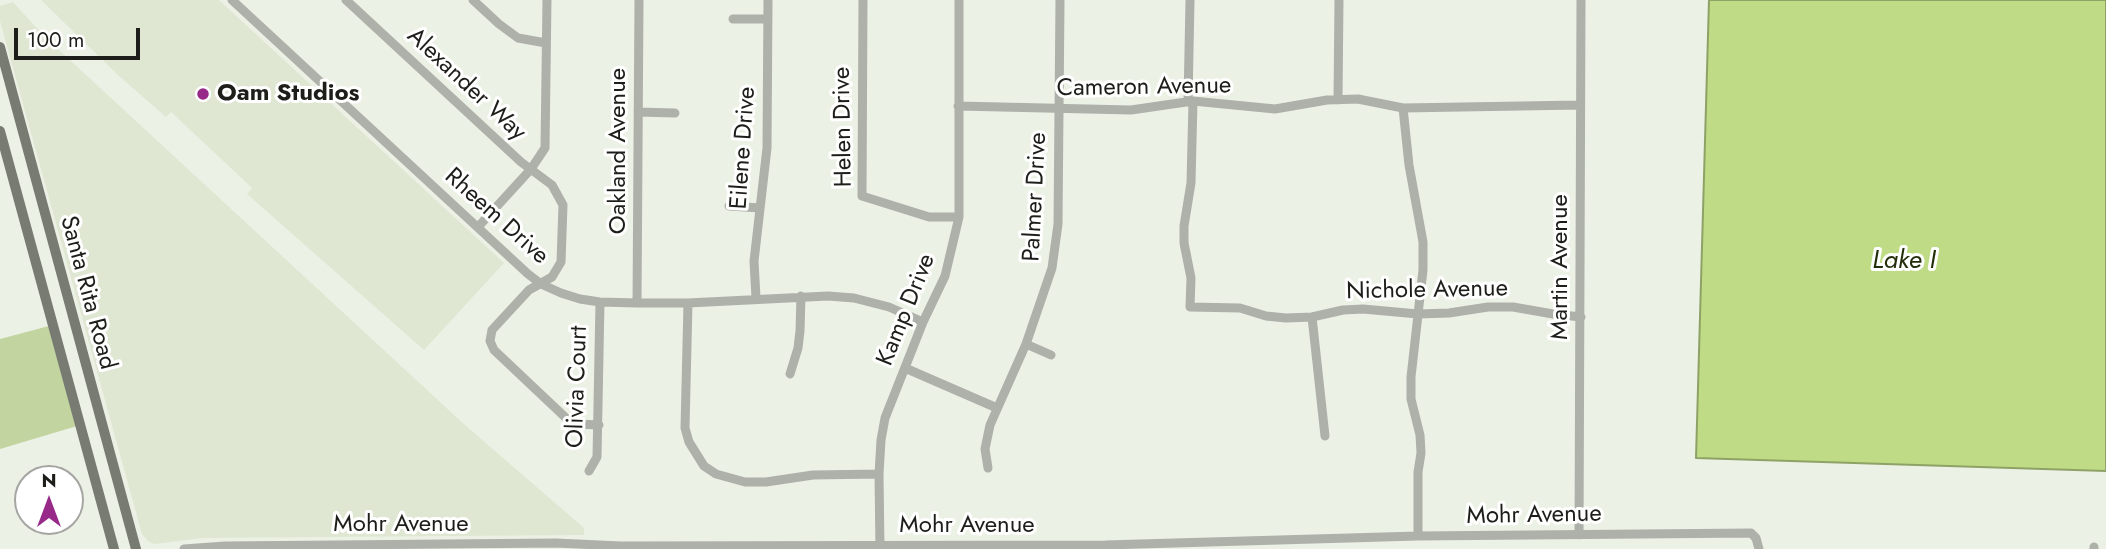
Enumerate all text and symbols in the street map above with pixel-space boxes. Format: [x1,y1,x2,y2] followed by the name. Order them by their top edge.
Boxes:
[18,14,144,58] scale bar
[400,23,532,147] street label: Alexander Way
[27,25,84,55] text: 100 m
[829,66,859,188] street label: Helen Drive
[605,68,633,234] street label: Oakland Avenue
[1056,72,1232,104] street label: Cameron Avenue
[217,80,359,108] place label: Oam Studios
[195,86,211,102] marker: Oam Studios
[725,86,763,210] street label: Eilene Drive
[1018,132,1054,262] street label: Palmer Drive
[438,163,554,271] street label: Rheem Drive
[1547,194,1575,340] street label: Martin Avenue
[53,213,121,373] street label: Santa Rita Road
[1872,246,1936,278] water label: Lake I
[872,250,942,370] street label: Kamp Drive
[1346,275,1508,307] street label: Nichole Avenue
[561,325,595,449] street label: Olivia Court
[14,465,84,535] north arrow
[41,467,57,494] text: N
[1466,500,1602,532] street label: Mohr Avenue
[333,511,469,539] street label: Mohr Avenue
[899,512,1035,540] street label: Mohr Avenue

